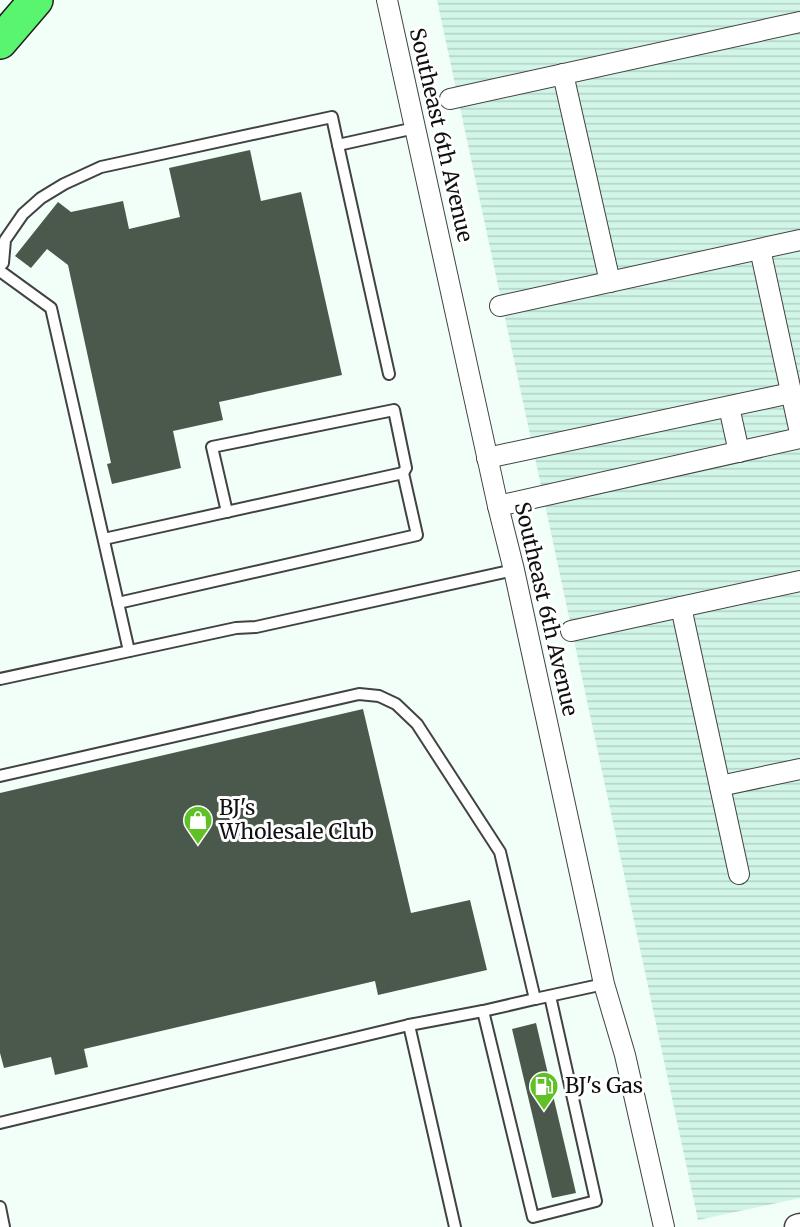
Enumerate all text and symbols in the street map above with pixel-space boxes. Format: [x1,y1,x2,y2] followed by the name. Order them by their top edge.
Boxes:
[404,25,479,244] street label: Southeast 6th Avenue
[509,499,584,718] street label: Southeast 6th Avenue
[218,794,374,845] place label: BJ's Wholesale Club
[182,804,214,846] shop icon: BJ's Wholesale Club
[528,1070,560,1112] fuel station icon: BJ's Gas
[565,1072,643,1099] place label: BJ's Gas

